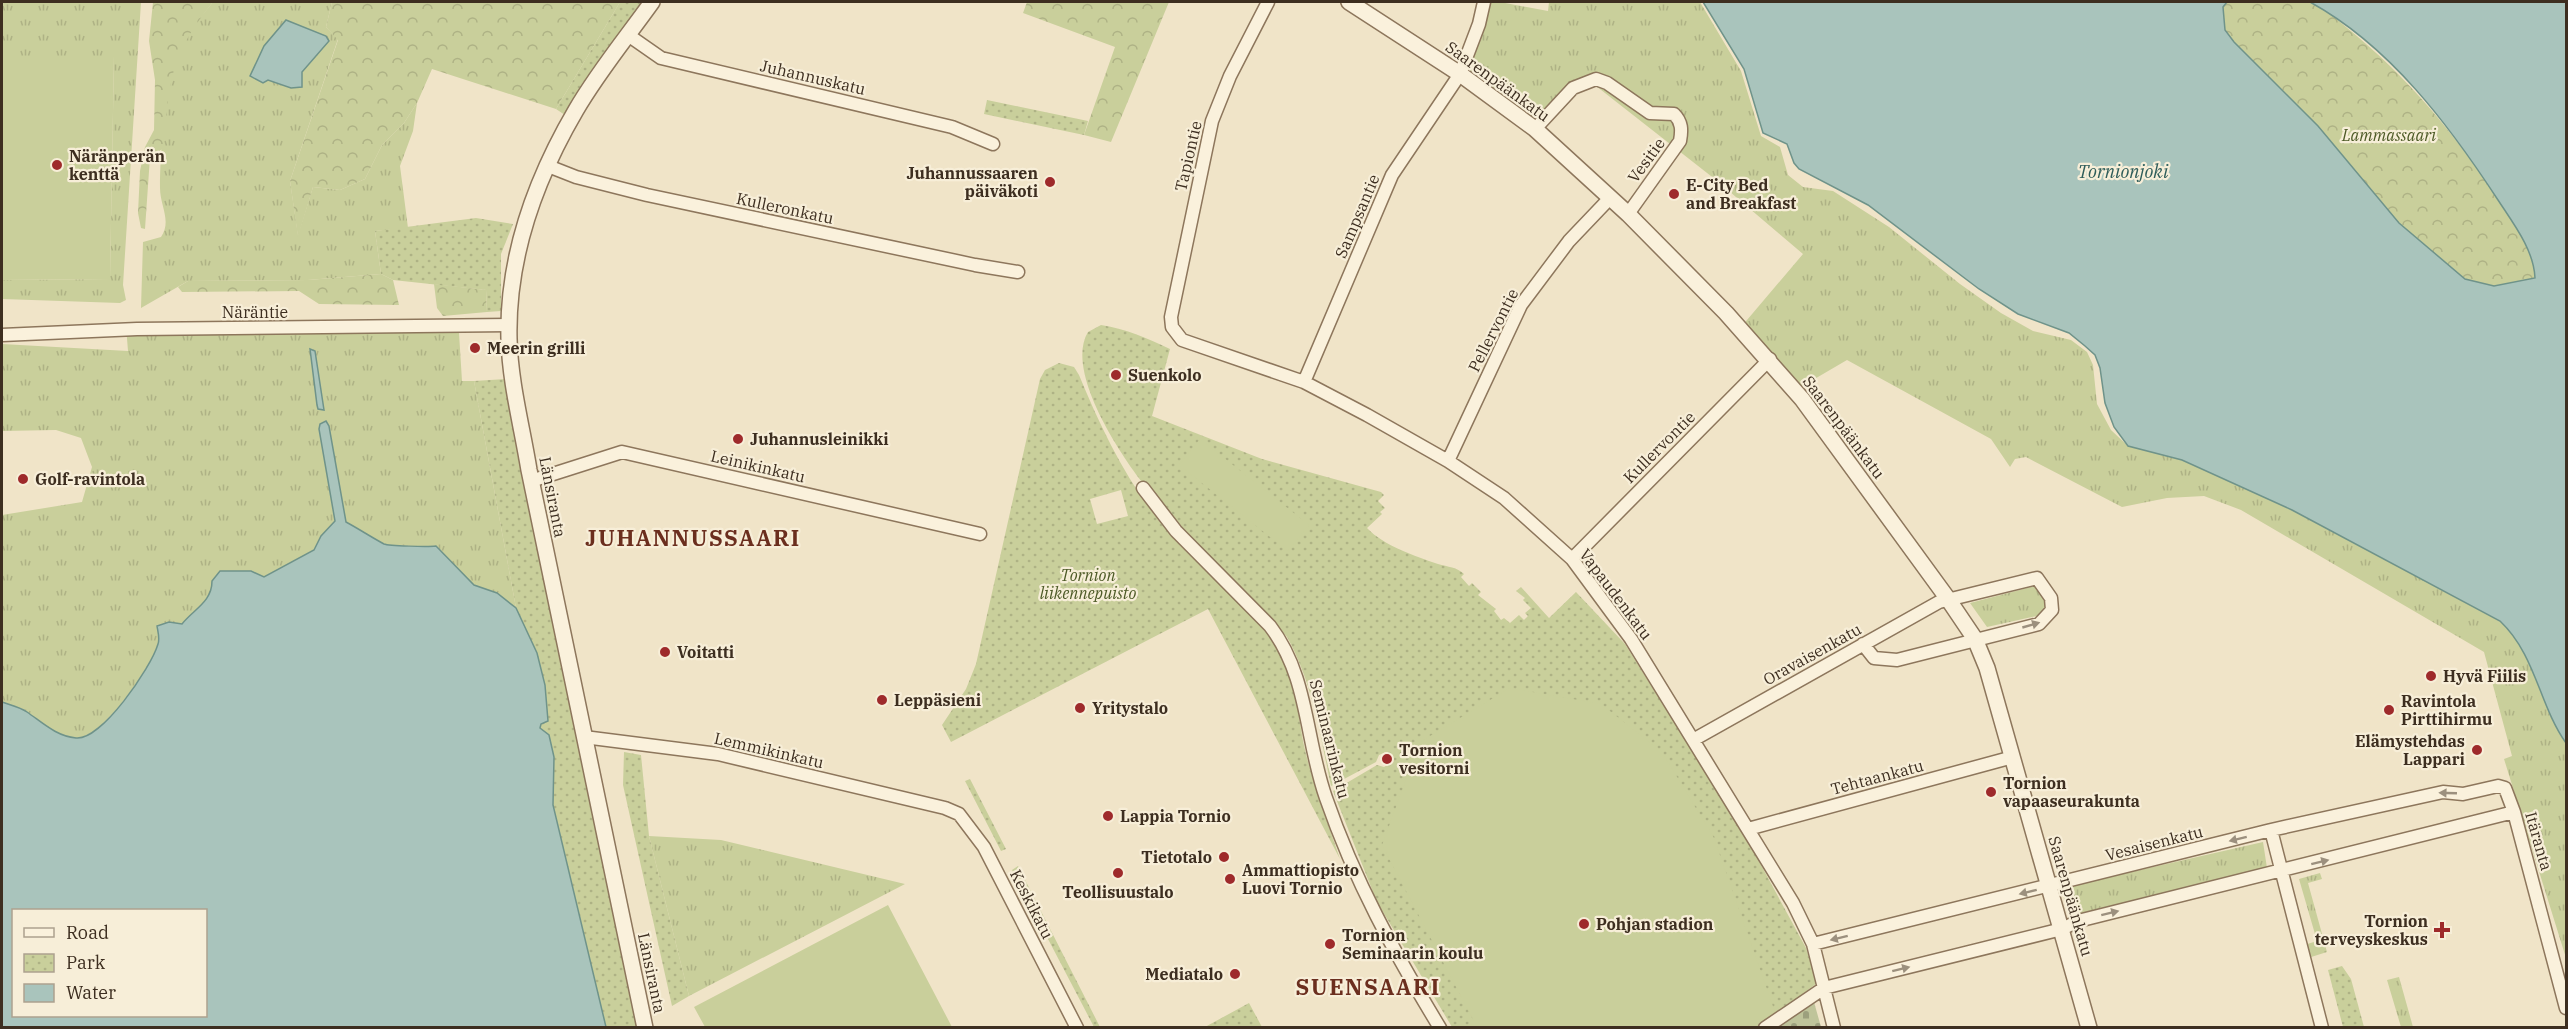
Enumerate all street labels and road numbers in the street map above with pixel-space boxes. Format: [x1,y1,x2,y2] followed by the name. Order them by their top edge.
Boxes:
[1442,36,1554,126] street label: Saarenpäänkatu
[758,55,868,99] street label: Juhannuskatu
[1170,119,1206,193] street label: Tapiontie
[1623,134,1669,186] street label: Vesitie
[1330,171,1384,261] street label: Sampsantie
[735,188,835,228] street label: Kulleronkatu
[1463,285,1523,375] street label: Pellervontie
[222,302,288,322] street label: Näräntie
[1799,372,1889,483] street label: Saarenpäänkatu
[1619,407,1699,487] street label: Kullervontie
[709,445,807,487] street label: Leinikinkatu
[535,455,571,539] street label: Länsiranta
[1575,545,1657,644] street label: Vapaudenkatu
[1759,619,1865,689] street label: Oravaisenkatu
[1306,677,1354,801] street label: Seminaarinkatu
[712,728,826,772] street label: Lemmikinkatu
[1828,755,1926,799] street label: Tehtaankatu
[2521,809,2557,873] street label: Itäranta
[2103,821,2205,865] street label: Vesaisenkatu
[2044,834,2098,958] street label: Saarenpäänkatu
[1006,866,1058,942] street label: Keskikatu
[634,931,670,1015] street label: Länsiranta

